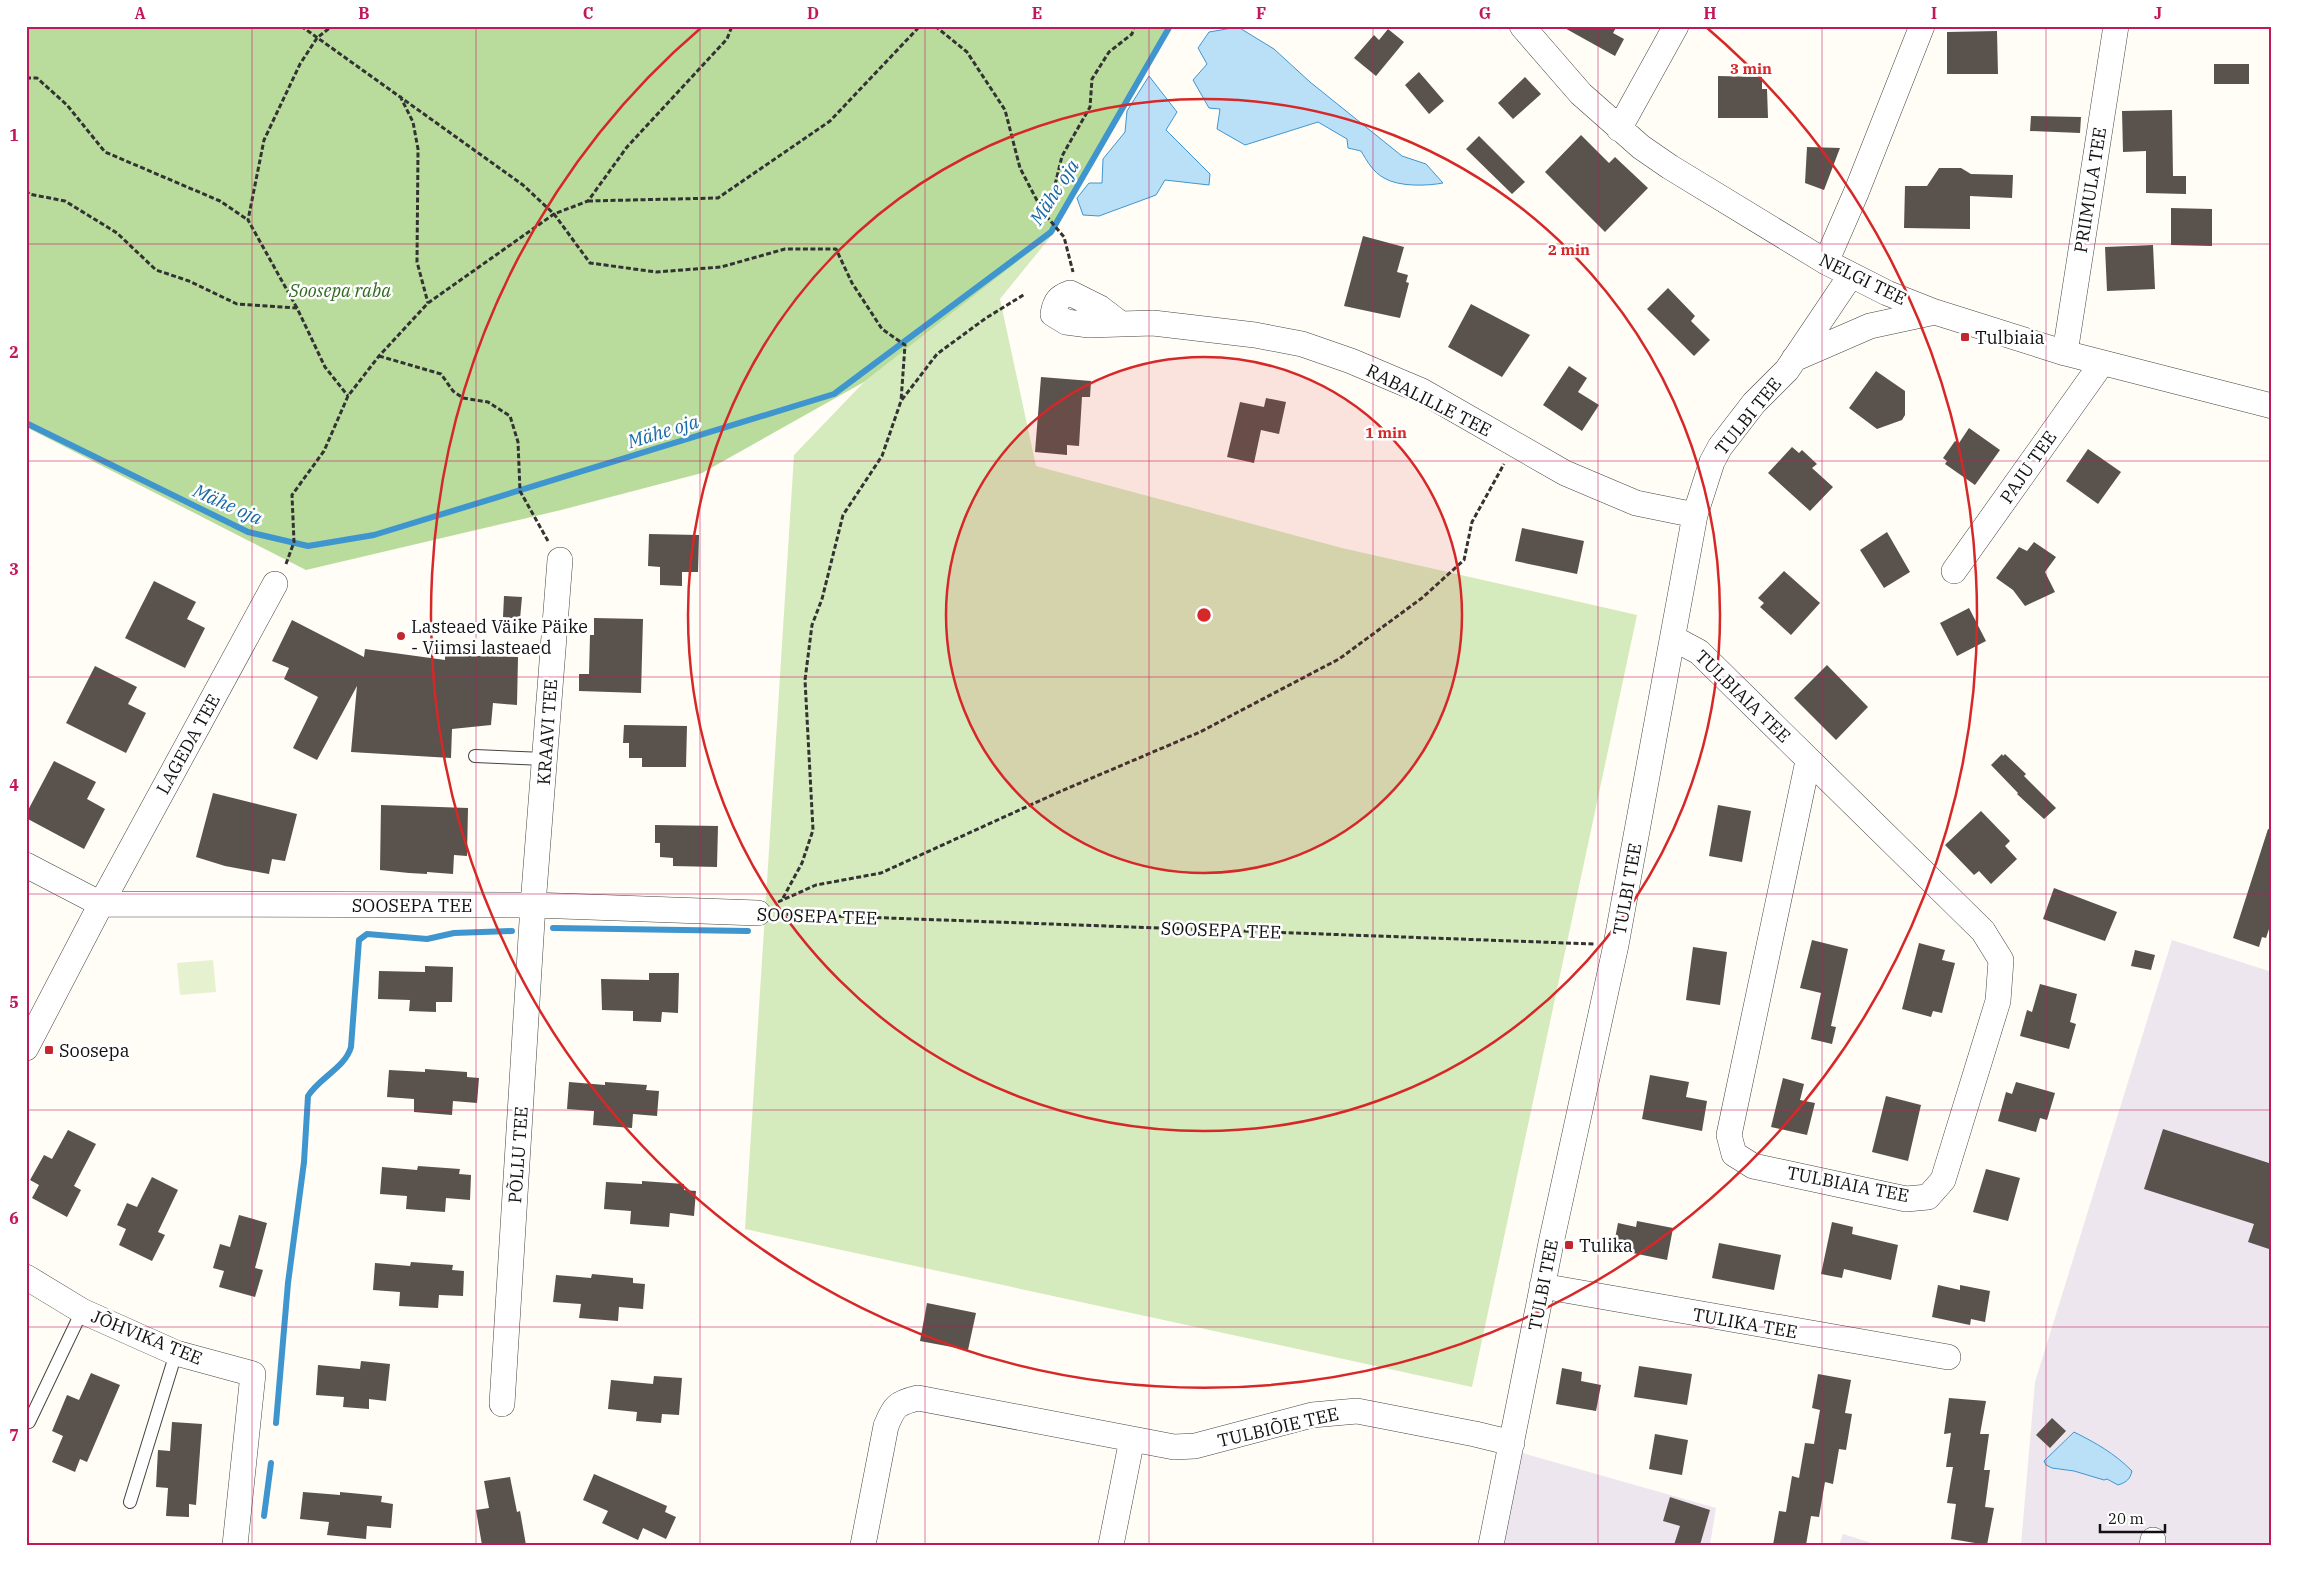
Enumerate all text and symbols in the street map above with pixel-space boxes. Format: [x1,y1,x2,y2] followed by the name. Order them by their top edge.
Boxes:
[134,3,146,23] text: A
[358,3,370,23] text: B
[583,3,593,23] text: C
[807,3,819,23] text: D
[1032,3,1042,23] text: E
[1256,3,1266,23] text: F
[1479,3,1491,23] text: G
[1704,3,1717,23] text: H
[1931,3,1937,23] text: I
[2154,3,2162,23] text: J
[1730,59,1772,78] text: 3 min
[9,125,19,145] text: 1
[2069,126,2111,254] street label: PRIIMULA TEE
[1023,154,1084,230] water label: Mähe oja
[1548,240,1590,259] text: 2 min
[1816,248,1910,310] street label: NELGI TEE
[288,279,391,302] park label: Soosepa raba
[1975,326,2045,349] place label: Tulbiaia
[1959,331,1971,343] marker: Tulbiaia
[9,342,19,362] text: 2
[1363,359,1495,441] street label: RABALILLE TEE
[1710,373,1786,459] street label: TULBI TEE
[623,409,702,453] water label: Mähe oja
[1365,423,1407,442] text: 1 min
[1995,426,2061,508] street label: PAJU TEE
[189,478,267,530] water label: Mähe oja
[9,559,19,579] text: 3
[1195,606,1213,624] centre of rings
[411,615,588,659] place label: Lasteaed Väike Päike - Viimsi lasteaed
[395,630,407,642] marker: Lasteaed Väike Päike - Viimsi lasteaed
[1690,645,1796,747] street label: TULBIAIA TEE
[532,678,562,786] street label: KRAAVI TEE
[151,690,225,798] street label: LAGEDA TEE
[9,775,19,795] text: 4
[1608,841,1646,937] street label: TULBI TEE
[352,894,472,917] street label: SOOSEPA TEE
[756,902,878,930] street label: SOOSEPA TEE
[1160,916,1282,944] street label: SOOSEPA TEE
[9,992,19,1012] text: 5
[59,1039,130,1062] place label: Soosepa
[43,1044,55,1056] marker: Soosepa
[503,1106,533,1204] street label: PÕLLU TEE
[1785,1161,1911,1207] street label: TULBIAIA TEE
[9,1208,19,1228] text: 6
[1579,1234,1633,1257] place label: Tulika
[1523,1237,1563,1333] street label: TULBI TEE
[1563,1239,1575,1251] marker: Tulika
[1691,1302,1799,1344] street label: TULIKA TEE
[88,1304,206,1370] street label: JÕHVIKA TEE
[1215,1402,1341,1452] street label: TULBIÕIE TEE
[9,1425,19,1445] text: 7
[2100,1501,2166,1533] scale bar
[2108,1509,2144,1528] text: 20 m

